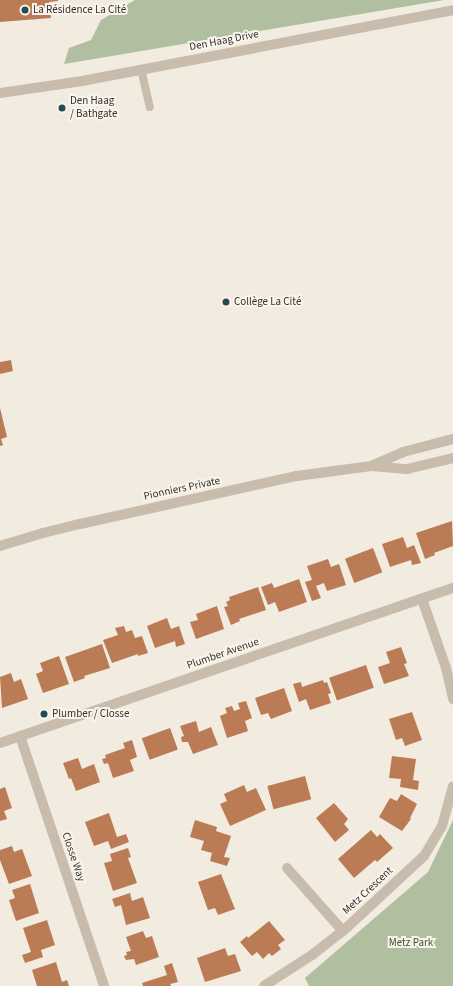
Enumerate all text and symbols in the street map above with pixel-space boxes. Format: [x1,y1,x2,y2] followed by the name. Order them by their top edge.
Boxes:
[33,3,126,17] place label: La Résidence La Cité
[20,5,30,15] marker: La Résidence La Cité
[188,28,260,54] street label: Den Haag Drive
[70,95,117,121] place label: Den Haag / Bathgate
[57,103,67,113] marker: Den Haag / Bathgate
[234,295,301,309] place label: Collège La Cité
[221,297,231,307] marker: Collège La Cité
[143,474,221,504] street label: Pionniers Private
[185,635,261,673] street label: Plumber Avenue
[52,707,129,721] place label: Plumber / Closse
[39,709,49,719] marker: Plumber / Closse
[58,831,88,883] street label: Closse Way
[340,864,396,918] street label: Metz Crescent
[389,936,433,950] park label: Metz Park

